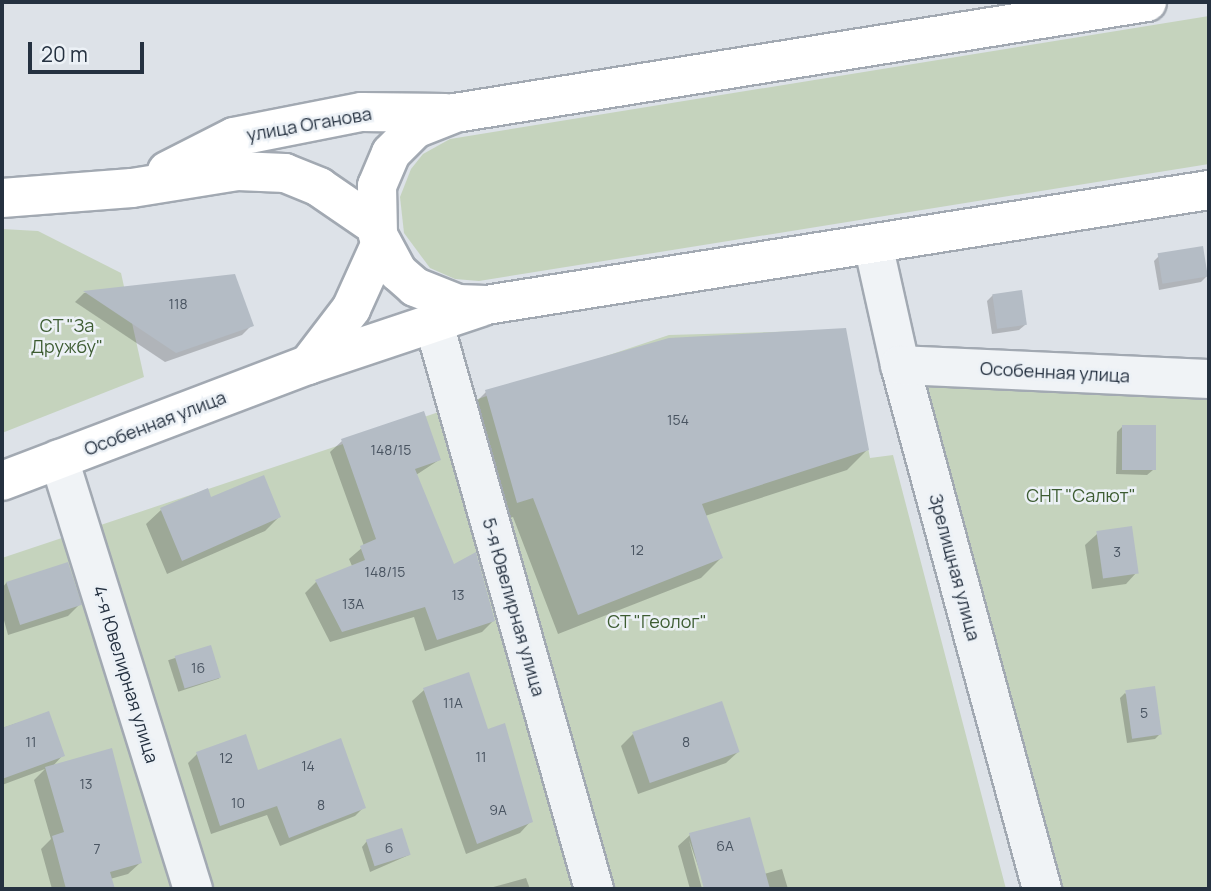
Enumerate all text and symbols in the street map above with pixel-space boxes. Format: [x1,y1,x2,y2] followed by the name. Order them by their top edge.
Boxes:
[32,28,147,72] scale bar
[41,40,88,68] text: 20 m
[245,102,373,146] street label: улица Оганова
[168,296,188,312] house number: 118
[31,315,103,358] park label: СТ "За Дружбу"
[980,357,1130,387] street label: Особенная улица
[81,386,229,460] street label: Особенная улица
[667,412,689,428] house number: 154
[371,442,411,458] house number: 148/15
[1026,484,1136,506] park label: СНТ "Салют"
[925,491,985,643] street label: Зрелищная улица
[478,515,550,699] street label: 5-я Ювелирная улица
[630,542,644,558] house number: 12
[1113,544,1121,560] house number: 3
[365,564,405,580] house number: 148/15
[89,583,163,765] street label: 4-я Ювелирная улица
[451,587,465,603] house number: 13
[342,596,364,612] house number: 13А
[607,610,707,632] park label: СТ "Геолог"
[191,660,205,676] house number: 16
[443,695,463,711] house number: 11А
[1140,705,1148,721] house number: 5
[26,734,36,750] house number: 11
[682,734,690,750] house number: 8
[476,749,486,765] house number: 11
[219,750,233,766] house number: 12
[301,758,315,774] house number: 14
[79,776,93,792] house number: 13
[231,795,245,811] house number: 10
[317,797,325,813] house number: 8
[489,802,507,818] house number: 9А
[716,838,734,854] house number: 6А
[385,840,393,856] house number: 6
[93,841,101,857] house number: 7

